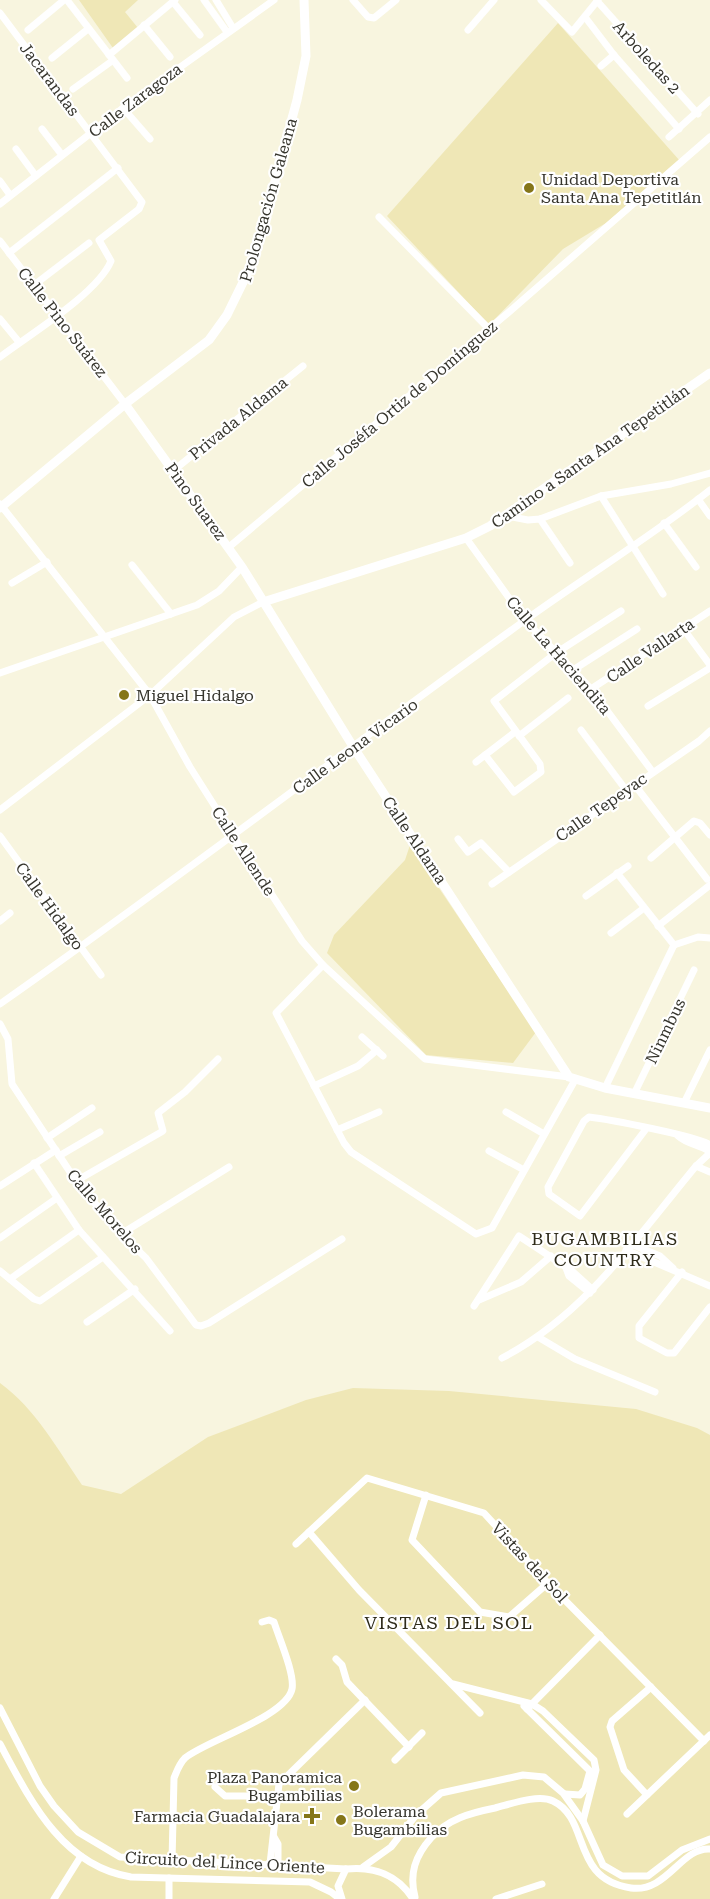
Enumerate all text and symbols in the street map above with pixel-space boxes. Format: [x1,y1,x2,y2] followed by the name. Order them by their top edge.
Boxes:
[609,17,684,98] street label: Arboledas 2
[16,39,84,120] street label: Jacarandas
[85,59,186,142] street label: Calle Zaragoza
[236,116,301,284] street label: Prolongación Galeana
[541,170,702,207] place label: Unidad Deportiva Santa Ana Tepetitlán
[522,181,536,195] marker: Unidad Deportiva Santa Ana Tepetitlán
[14,264,112,381] street label: Calle Pino Suárez
[298,317,501,492] street label: Calle Joséfa Ortiz de Domínguez
[185,373,292,464] street label: Privada Aldama
[488,381,693,532] street label: Camino a Santa Ana Tepetitlán
[161,459,230,544] street label: Pino Suarez
[502,592,615,719] street label: Calle La Haciendita
[603,614,698,687] street label: Calle Vallarta
[136,686,254,705] place label: Miguel Hidalgo
[117,688,131,702] marker: Miguel Hidalgo
[289,695,422,798] street label: Calle Leona Vicario
[552,769,651,846] street label: Calle Tepeyac
[378,793,451,888] street label: Calle Aldama
[208,803,280,900] street label: Calle Allende
[11,859,88,954] street label: Calle Hidalgo
[641,995,690,1067] street label: Ninmbus
[63,1165,147,1258] street label: Calle Morelos
[531,1228,679,1270] district label: BUGAMBILIAS COUNTRY
[488,1518,572,1607] street label: Vistas del Sol
[364,1612,534,1633] district label: VISTAS DEL SOL
[207,1768,342,1805] place label: Plaza Panoramica Bugambilias
[347,1779,361,1793] marker: Plaza Panoramica Bugambilias
[353,1802,448,1839] place label: Bolerama Bugambilias
[134,1807,300,1826] place label: Farmacia Guadalajara
[305,1809,319,1823] marker: Farmacia Guadalajara
[334,1813,348,1827] marker: Bolerama Bugambilias
[125,1848,326,1877] street label: Circuito del Lince Oriente

